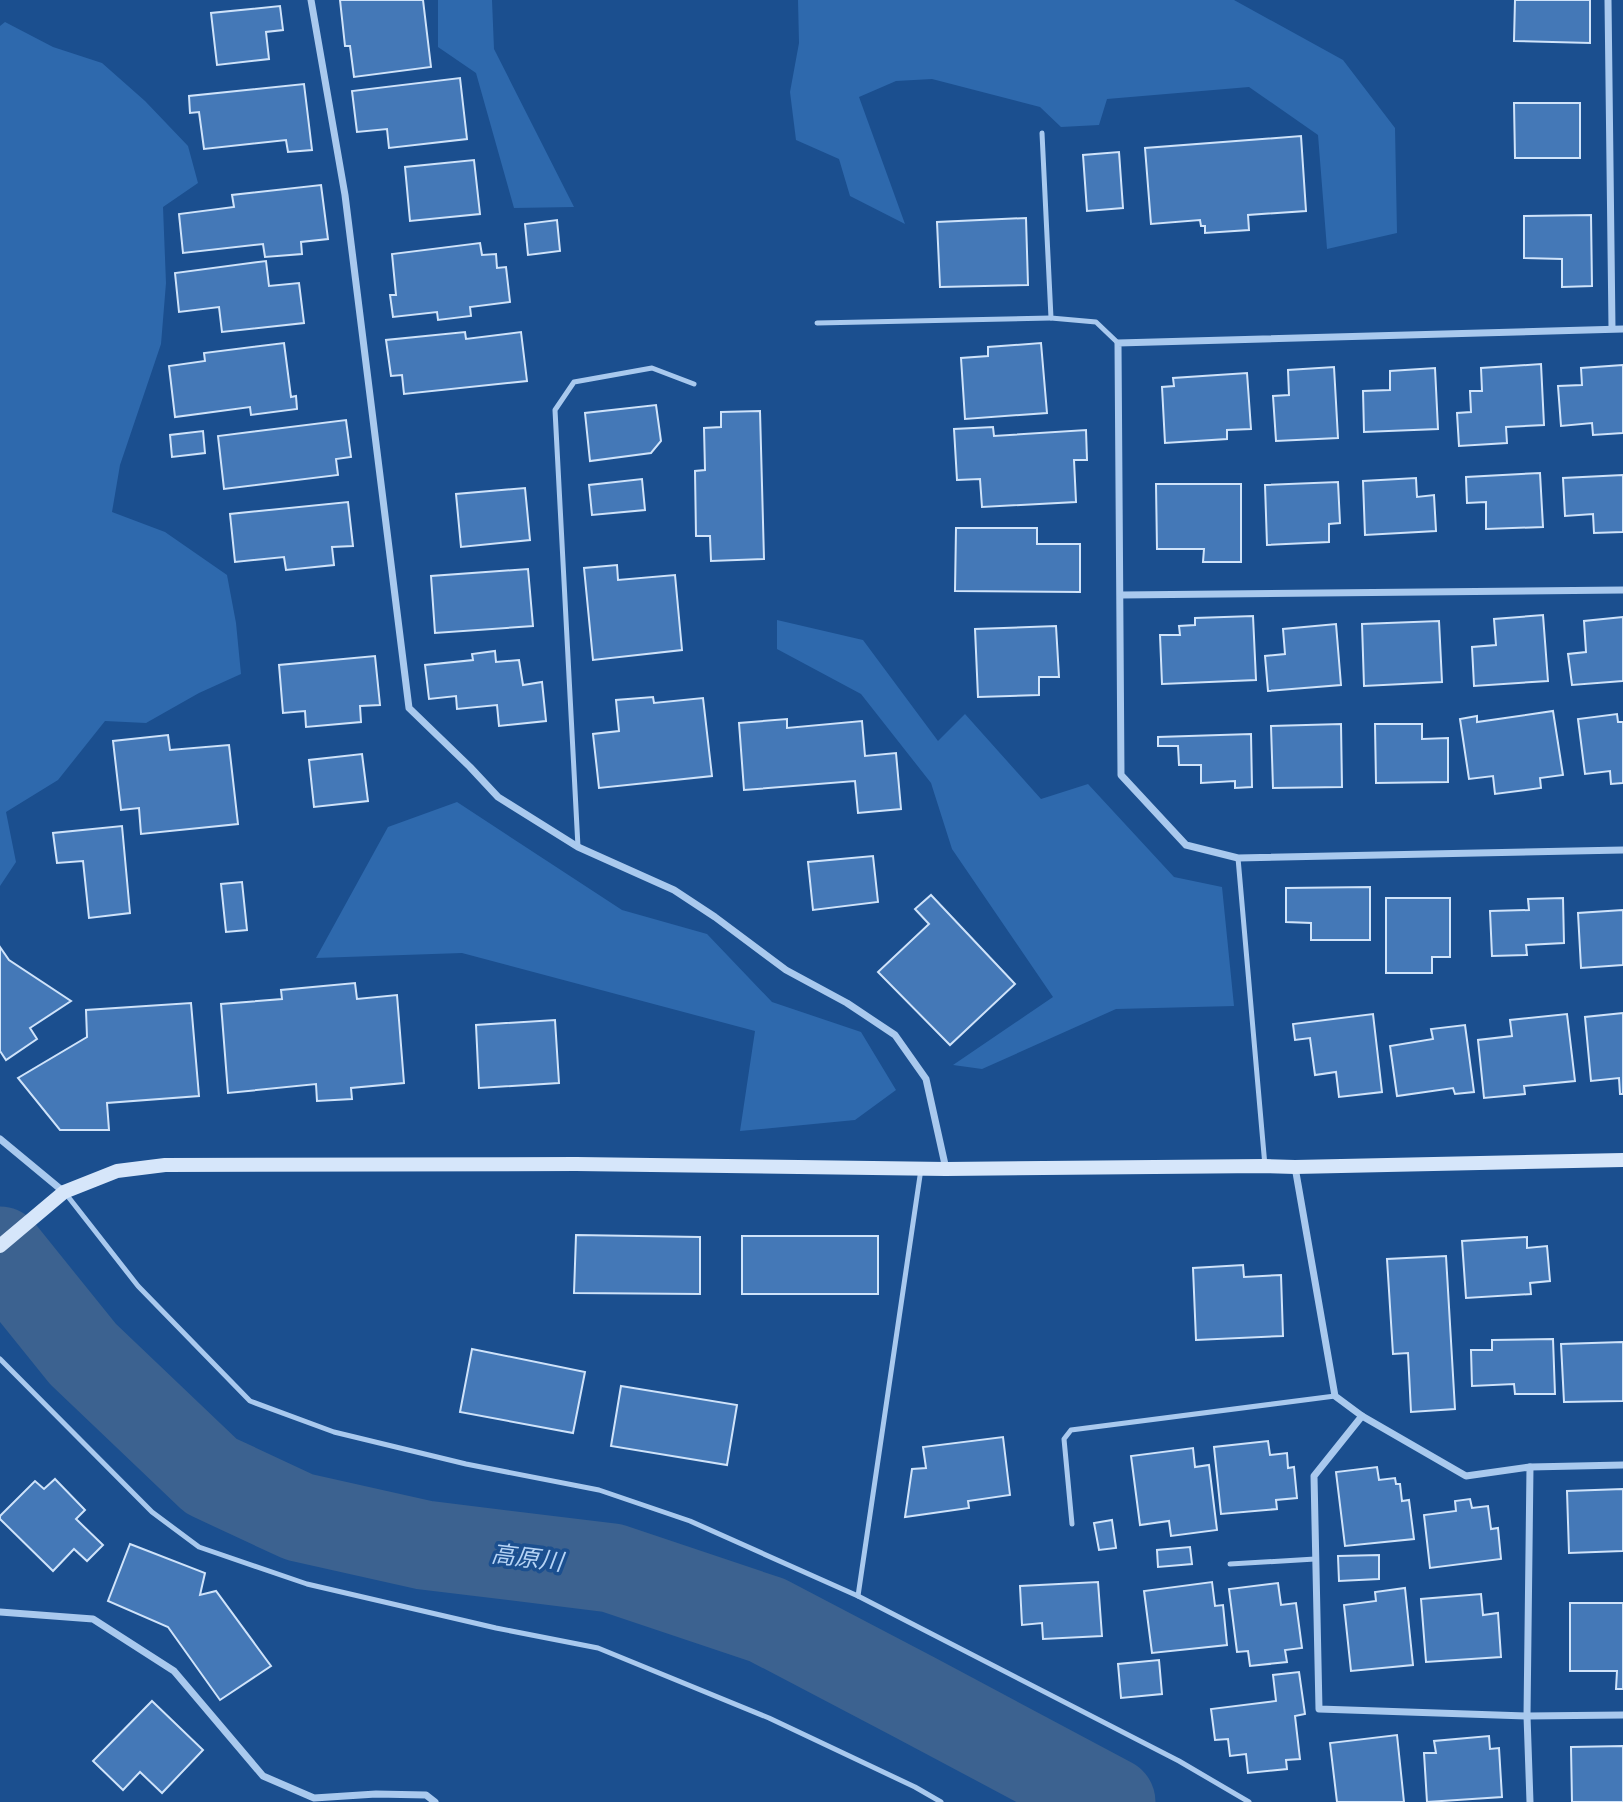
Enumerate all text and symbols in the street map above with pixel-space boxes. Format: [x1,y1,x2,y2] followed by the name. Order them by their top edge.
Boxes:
[489,1537,568,1581] water label: 高原川

